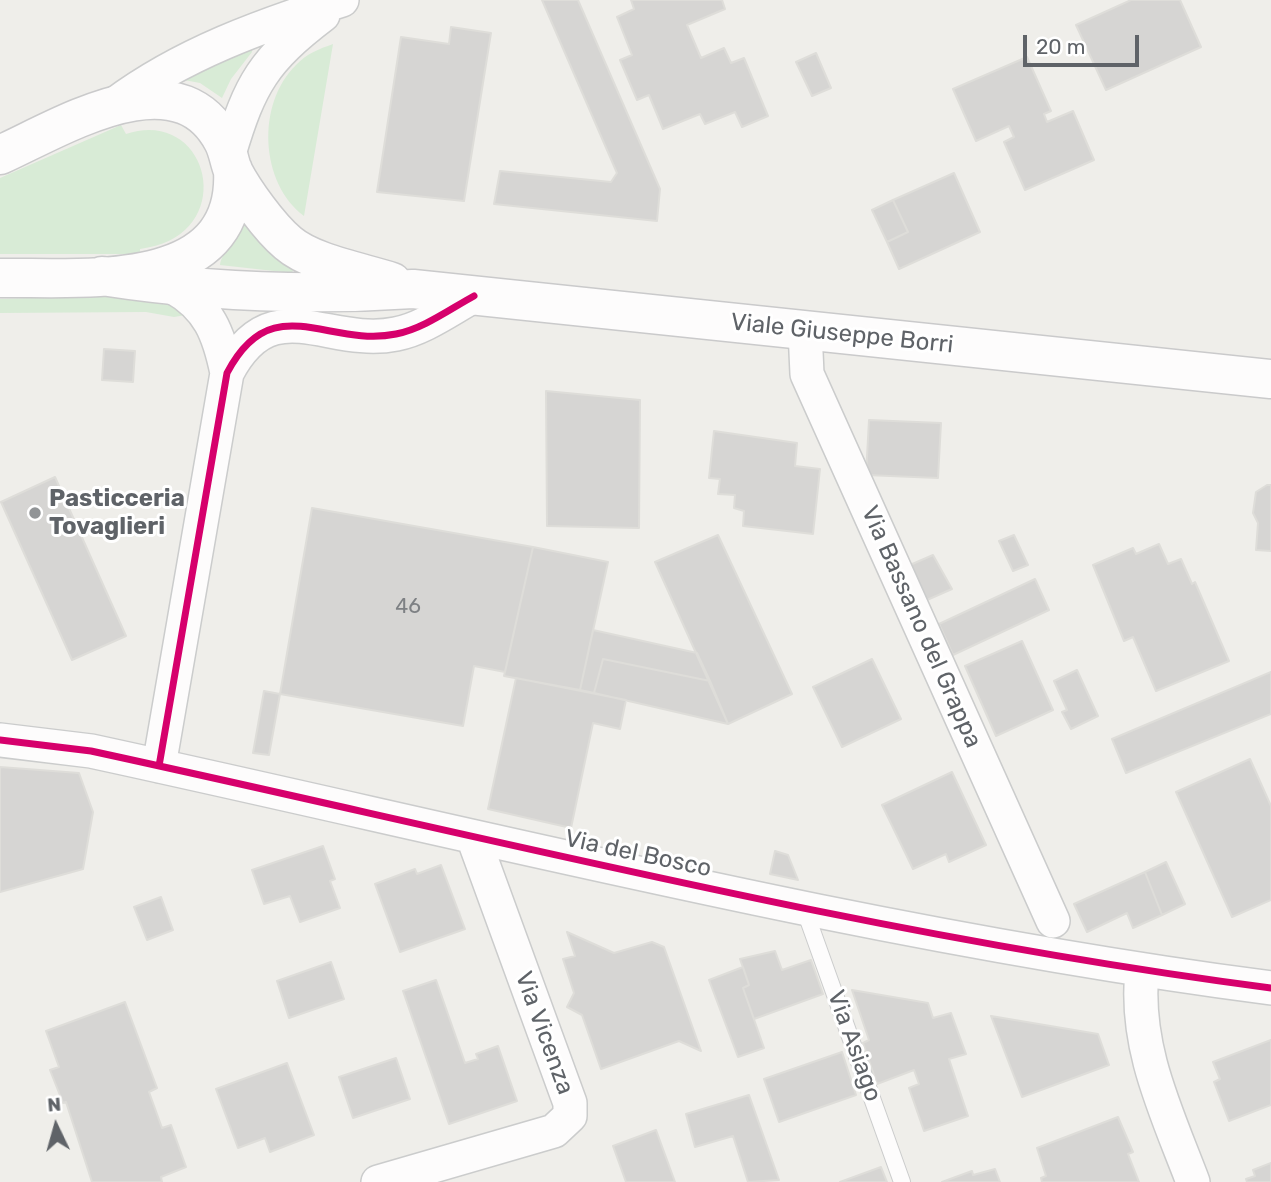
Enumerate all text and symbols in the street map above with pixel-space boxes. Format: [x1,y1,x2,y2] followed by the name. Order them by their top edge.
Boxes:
[1026,21,1142,65] scale bar
[1036,34,1085,59] text: 20 m
[729,308,955,360] street label: Viale Giuseppe Borri
[49,485,185,541] place label: Pasticceria Tovaglieri
[855,502,987,752] street label: Via Bassano del Grappa
[27,505,43,521] marker: Pasticceria Tovaglieri
[395,594,421,620] house number: 46
[562,824,714,884] street label: Via del Bosco
[508,968,580,1098] street label: Via Vicenza
[821,987,887,1105] street label: Via Asiago
[21,1091,91,1161] north arrow
[46,1093,62,1117] text: N

